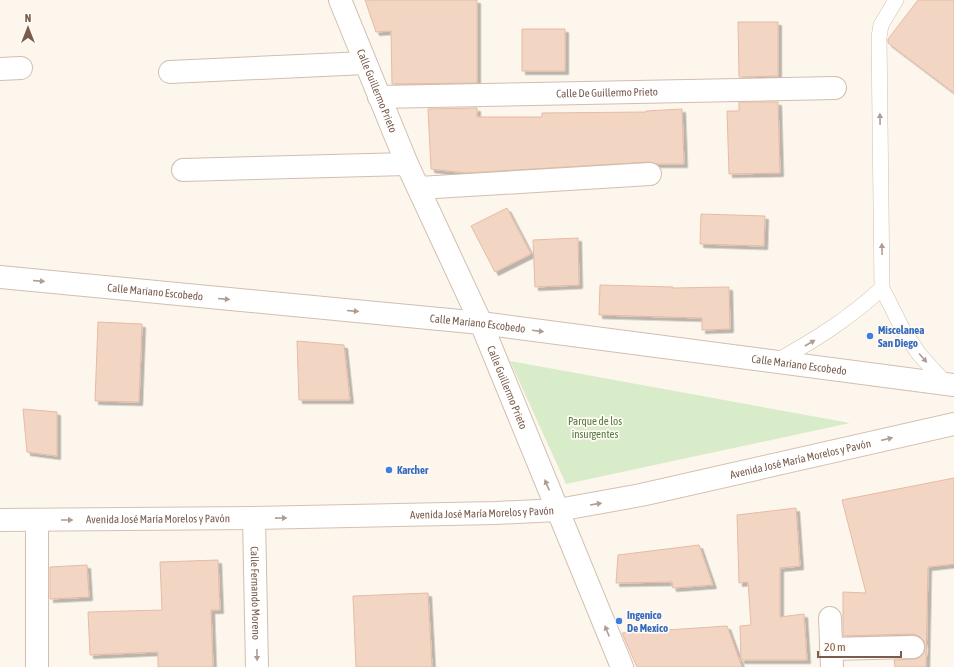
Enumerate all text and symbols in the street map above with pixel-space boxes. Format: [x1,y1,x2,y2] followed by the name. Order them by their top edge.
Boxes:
[8,8,48,48] north arrow
[25,12,31,24] text: N
[355,47,399,134] street label: Calle Guillermo Prieto
[556,85,658,100] street label: Calle De Guillermo Prieto
[877,112,883,125] one-way arrow
[879,242,885,255] one-way arrow
[33,278,45,284] one-way arrow
[107,281,204,302] street label: Calle Mariano Escobedo
[218,295,230,302] one-way arrow
[347,308,359,315] one-way arrow
[429,312,526,335] street label: Calle Mariano Escobedo
[878,324,924,349] place label: Miscelanea San Diego
[532,328,544,334] one-way arrow
[865,331,875,341] marker: Miscelanea San Diego
[804,340,816,347] one-way arrow
[485,344,530,431] street label: Calle Guillermo Prieto
[751,352,848,377] street label: Calle Mariano Escobedo
[918,352,927,363] one-way arrow
[568,415,622,440] park label: Parque de los insurgentes
[881,436,893,442] one-way arrow
[729,437,872,481] street label: Avenida José María Morelos y Pavón
[397,464,429,476] place label: Karcher
[384,465,394,475] marker: Karcher
[544,478,550,490] one-way arrow
[590,501,603,507] one-way arrow
[410,504,554,521] street label: Avenida José María Morelos y Pavón
[86,512,230,525] street label: Avenida José María Morelos y Pavón
[275,515,288,521] one-way arrow
[61,517,74,523] one-way arrow
[249,546,262,640] street label: Calle Fernando Moreno
[627,609,668,634] place label: Ingenico De Mexico
[614,616,624,626] marker: Ingenico De Mexico
[604,625,610,636] one-way arrow
[818,633,901,659] scale bar
[824,640,846,654] text: 20 m
[253,649,260,661] one-way arrow

